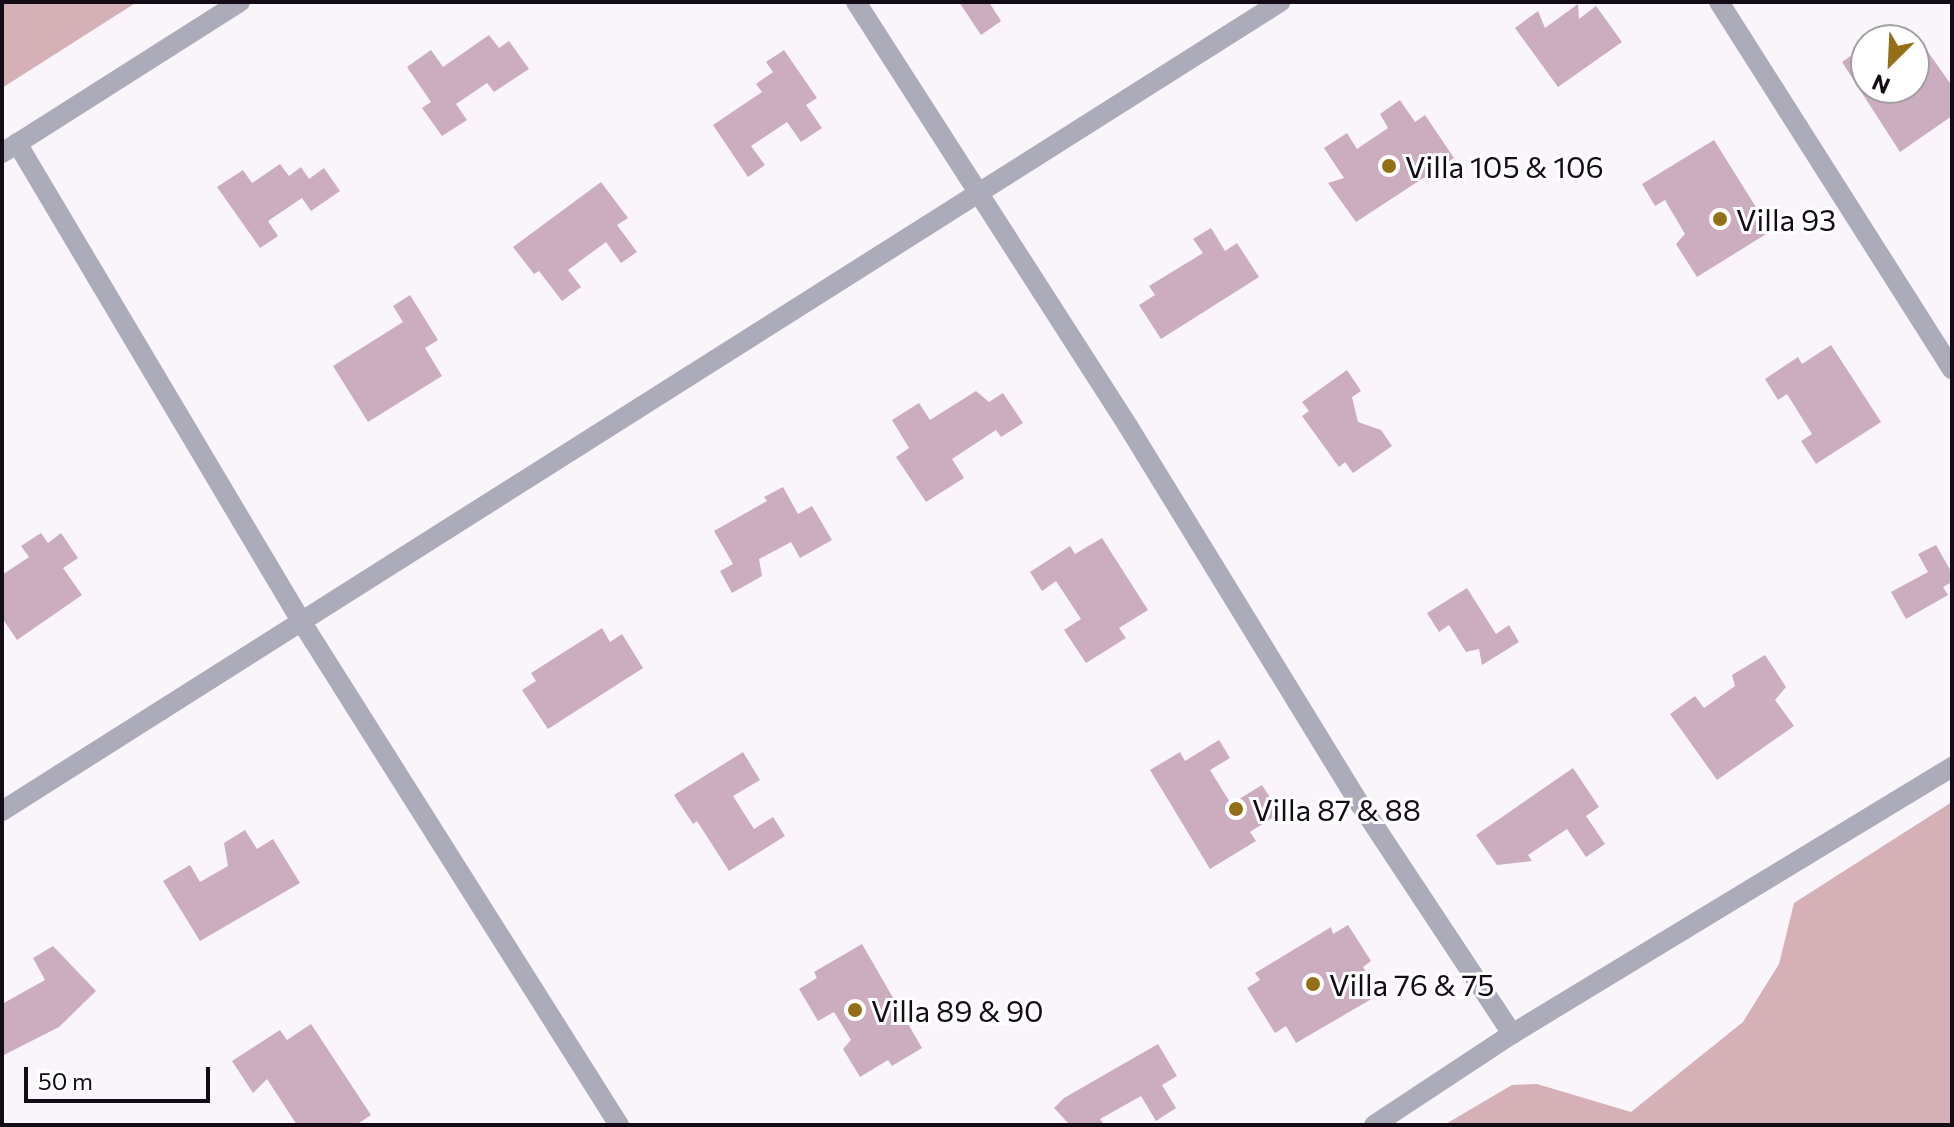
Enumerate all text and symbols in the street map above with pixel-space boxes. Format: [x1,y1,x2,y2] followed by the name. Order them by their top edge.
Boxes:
[1850,24,1930,104] north arrow
[1868,69,1894,100] text: N
[1405,148,1604,184] place label: Villa 105 & 106
[1380,157,1398,175] marker: Villa 105 & 106
[1736,201,1836,237] place label: Villa 93
[1711,210,1729,228] marker: Villa 93
[1252,791,1421,827] place label: Villa 87 & 88
[1227,800,1245,818] marker: Villa 87 & 88
[1329,966,1494,1002] place label: Villa 76 & 75
[1304,975,1322,993] marker: Villa 76 & 75
[871,992,1044,1028] place label: Villa 89 & 90
[846,1001,864,1019] marker: Villa 89 & 90
[28,1051,214,1101] scale bar
[38,1066,93,1095] text: 50 m

